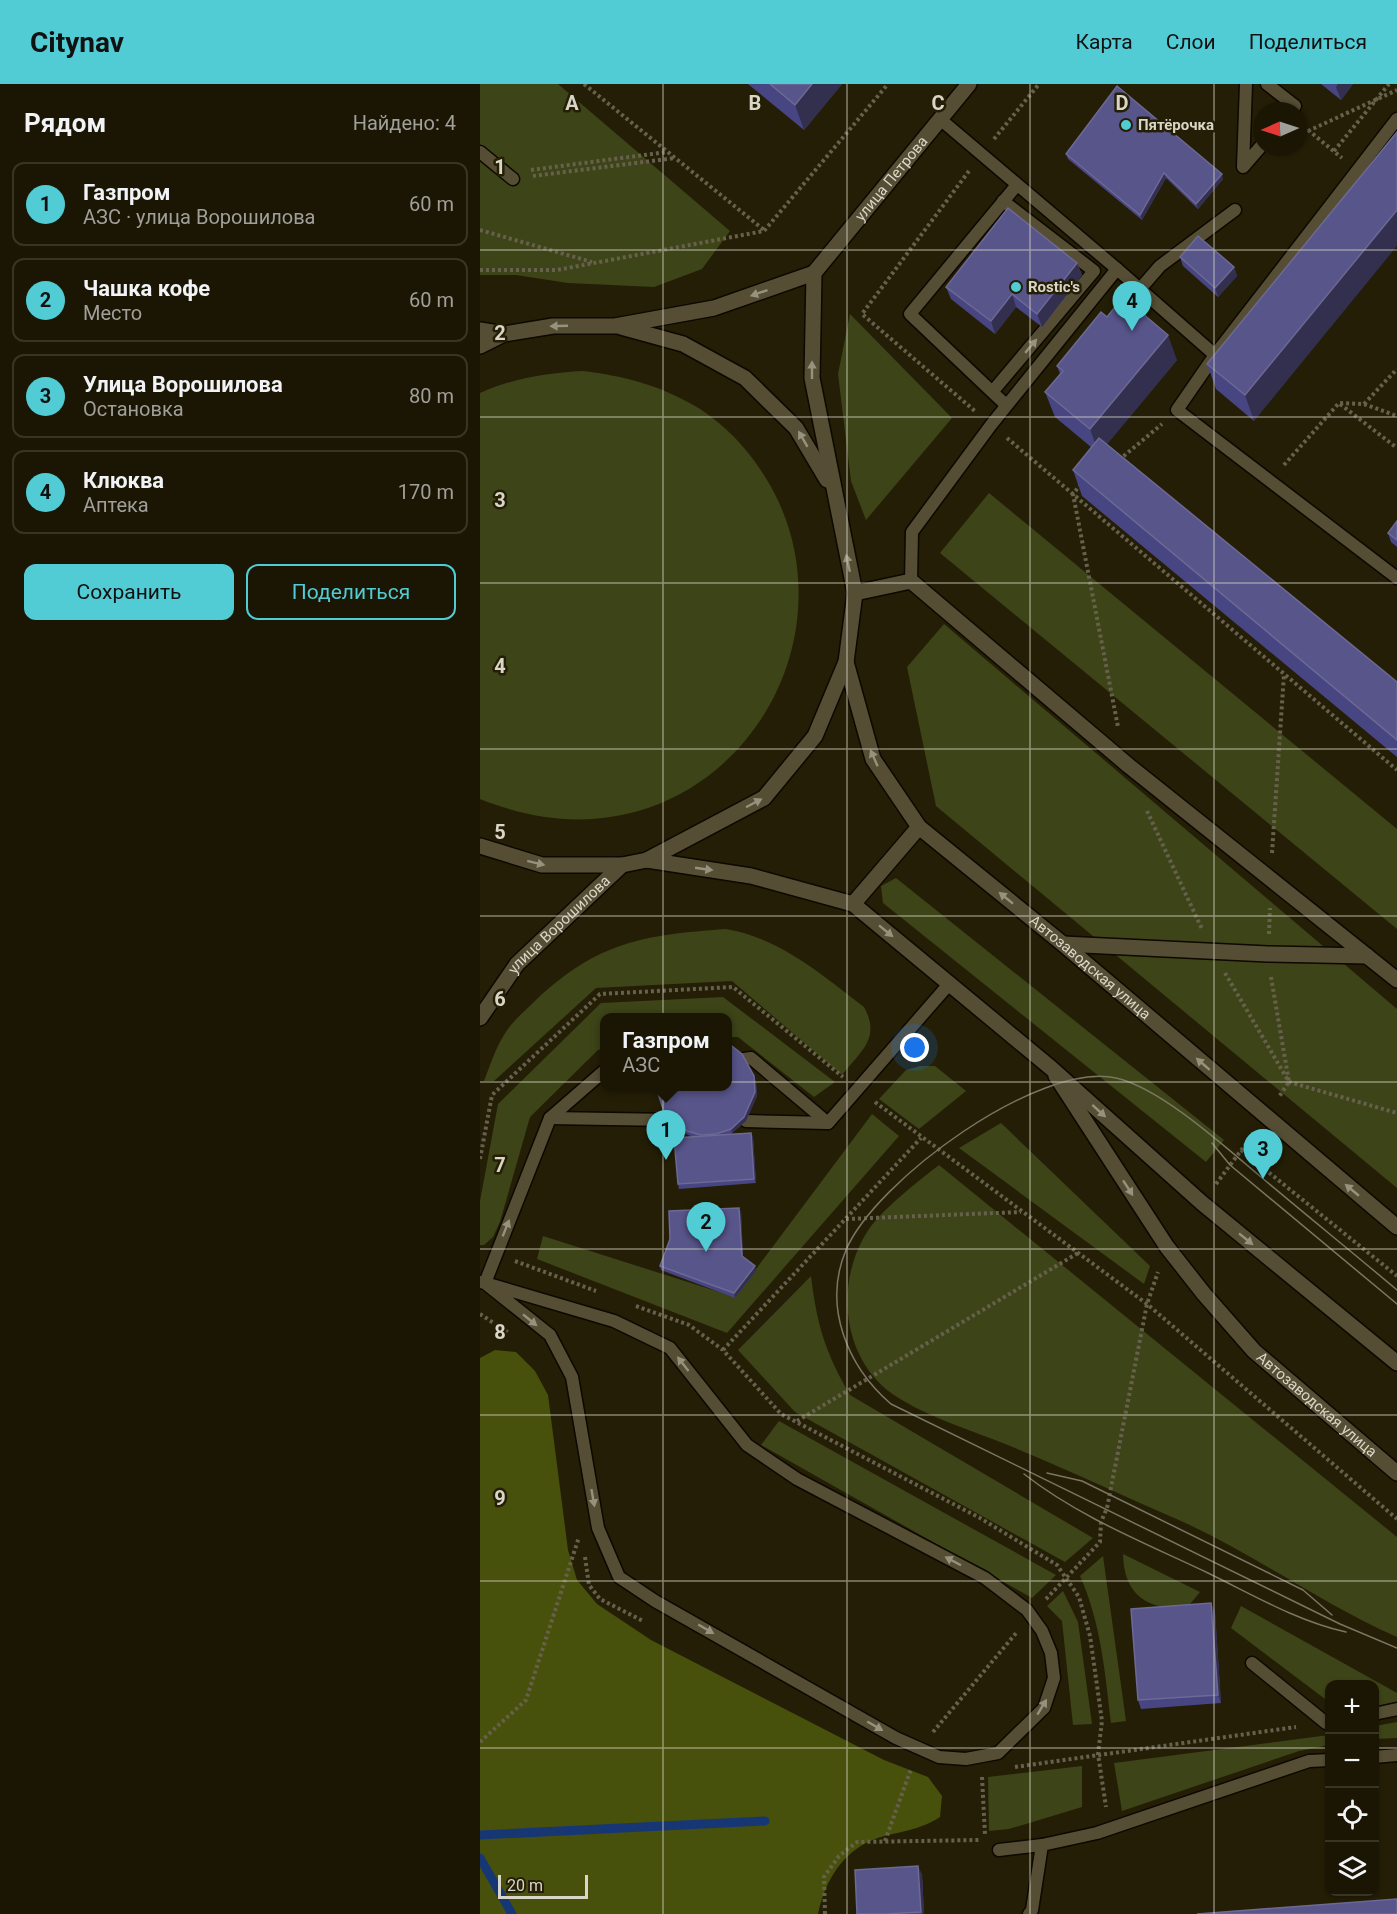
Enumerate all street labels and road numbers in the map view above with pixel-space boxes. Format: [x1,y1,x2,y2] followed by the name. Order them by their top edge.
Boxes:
[851,133,931,225] street label: улица Петрова
[504,872,614,977] street label: улица Ворошилова
[1026,911,1154,1023] street label: Автозаводская улица
[1253,1348,1381,1461] street label: Автозаводская улица

